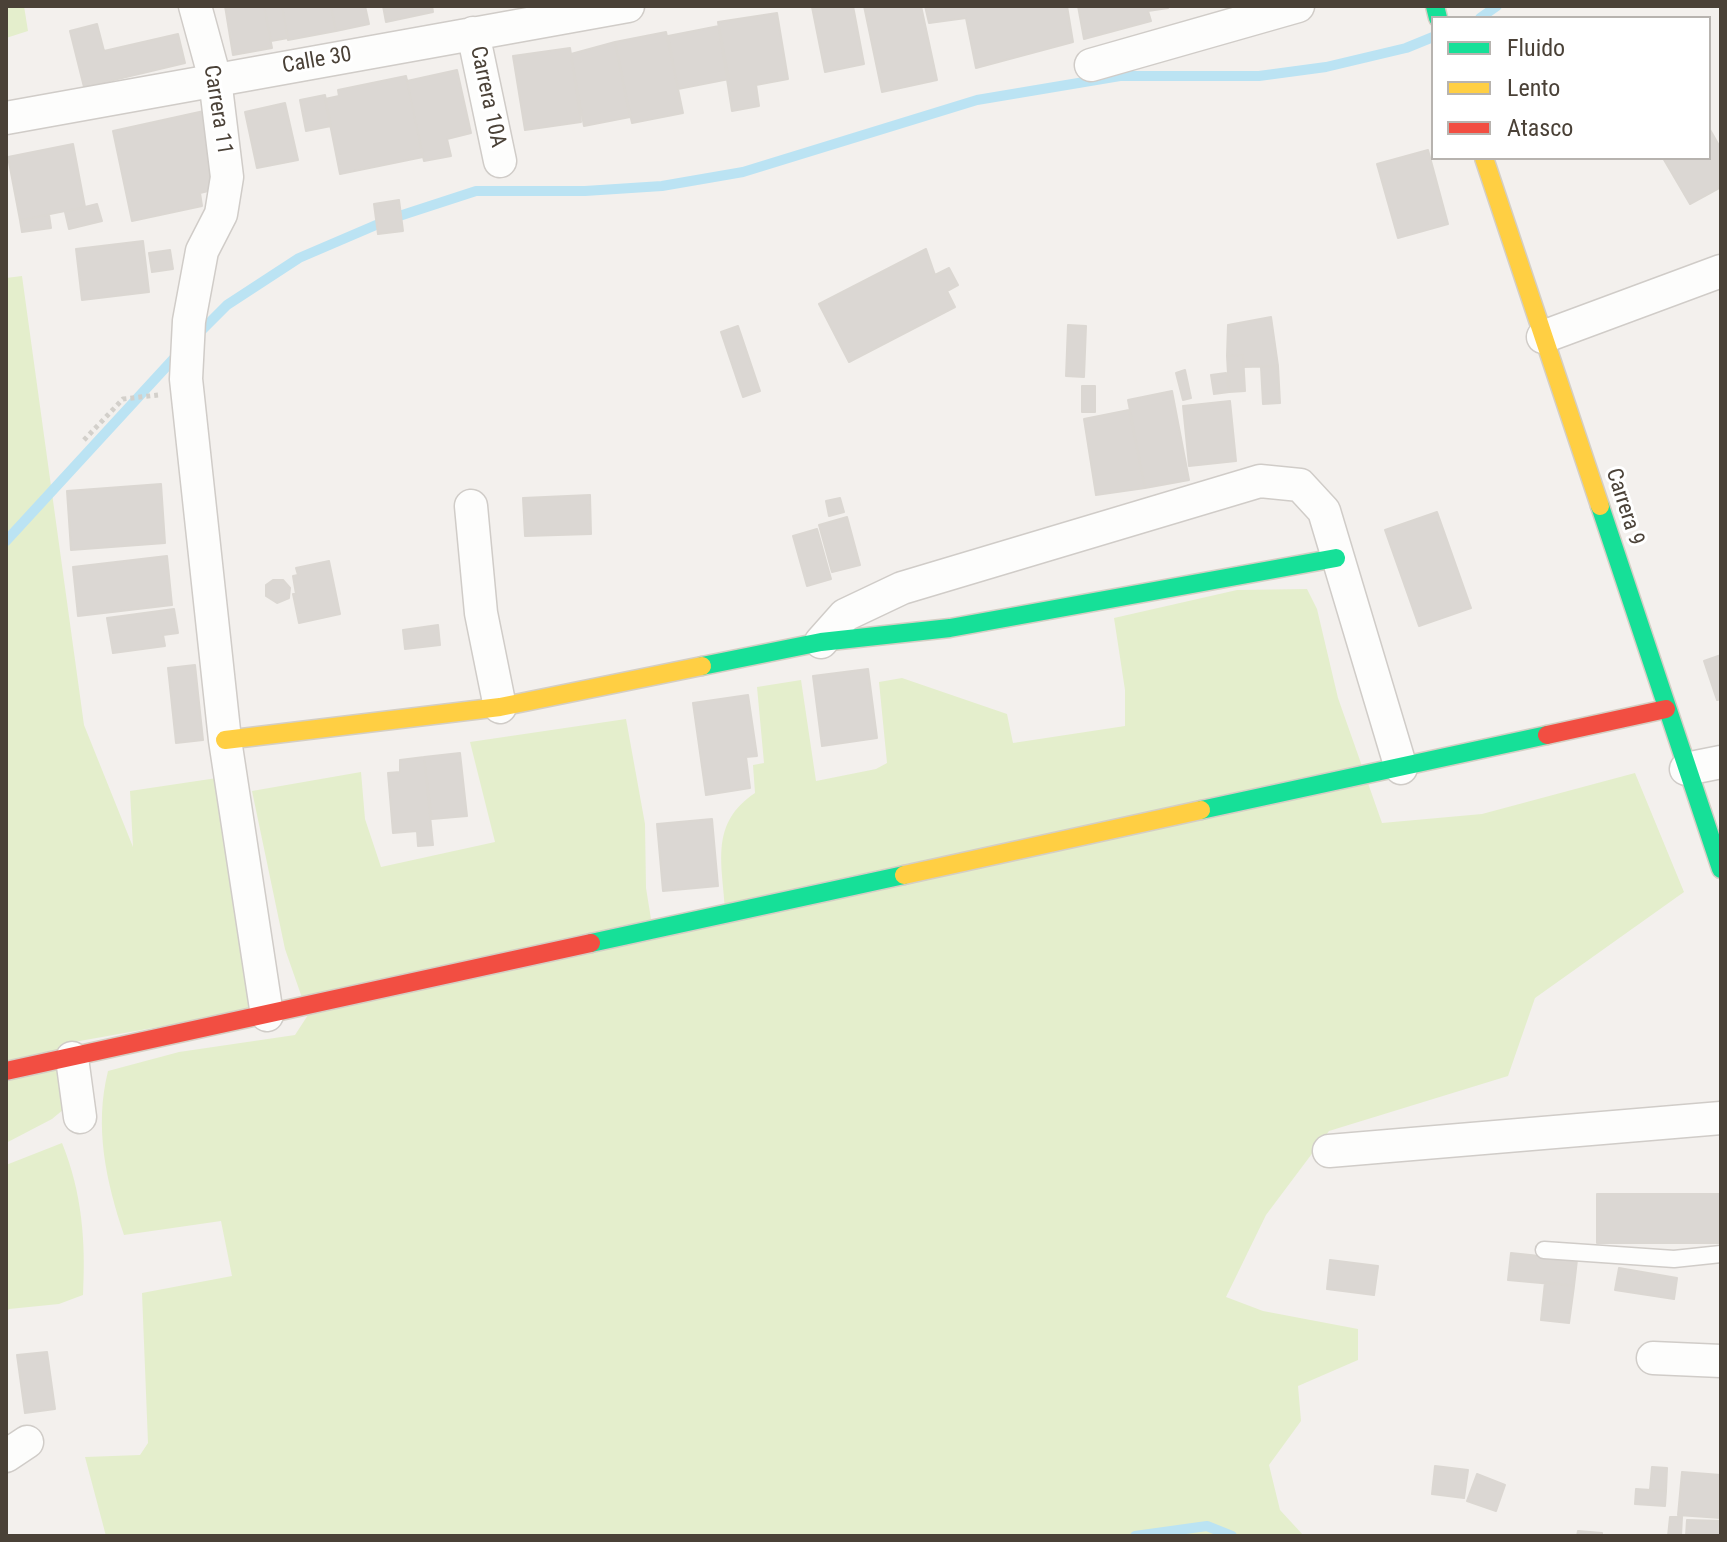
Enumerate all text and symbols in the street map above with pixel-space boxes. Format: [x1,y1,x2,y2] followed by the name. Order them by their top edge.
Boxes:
[1431,16,1711,160] legend
[1507,34,1565,62] text: Fluido
[280,42,354,80] street label: Calle 30
[463,44,511,150] street label: Carrera 10A
[197,63,237,157] street label: Carrera 11
[1507,74,1560,102] text: Lento
[1507,114,1573,142] text: Atasco
[1599,465,1649,549] street label: Carrera 9

